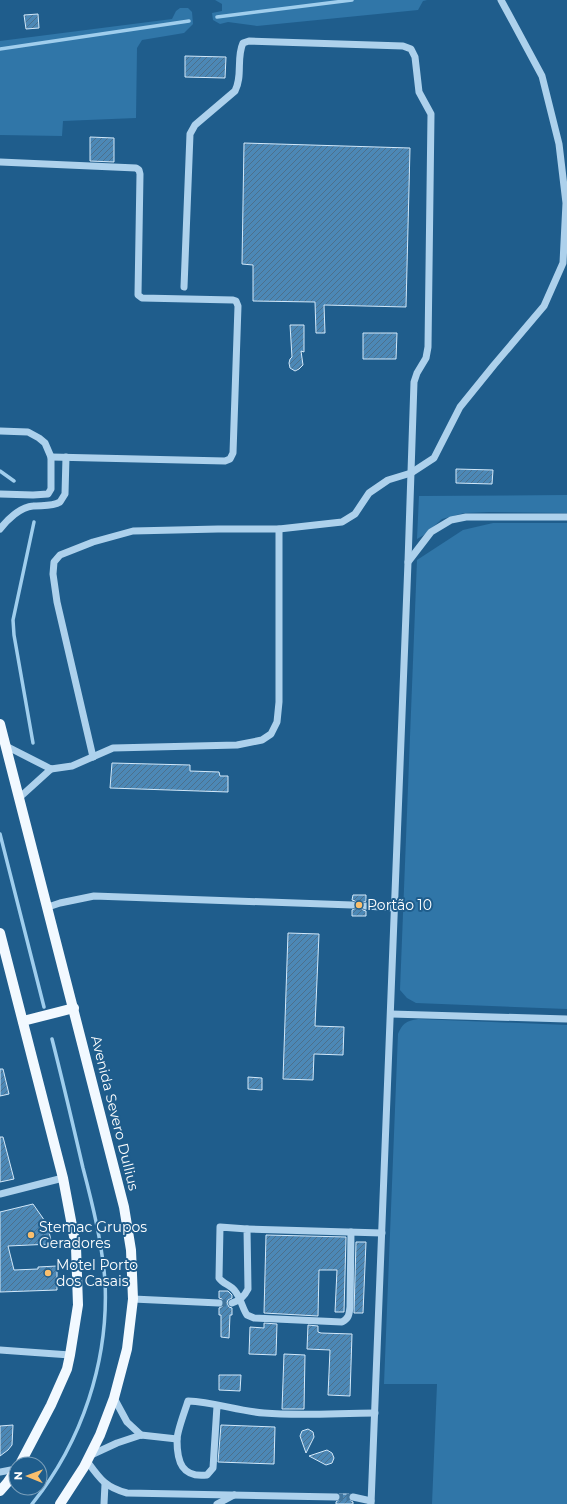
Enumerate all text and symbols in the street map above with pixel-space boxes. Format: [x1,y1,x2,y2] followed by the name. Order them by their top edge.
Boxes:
[367,896,432,914] place label: Portão 10
[354,900,364,910] marker: Portão 10
[87,1034,143,1193] street label: Avenida Severo Dullius
[39,1218,147,1252] place label: Stemac Grupos Geradores
[26,1230,36,1240] marker: Stemac Grupos Geradores
[56,1256,138,1290] place label: Motel Porto dos Casais
[43,1268,53,1278] marker: Motel Porto dos Casais
[8,1456,48,1496] north arrow
[11,1471,25,1480] text: N

